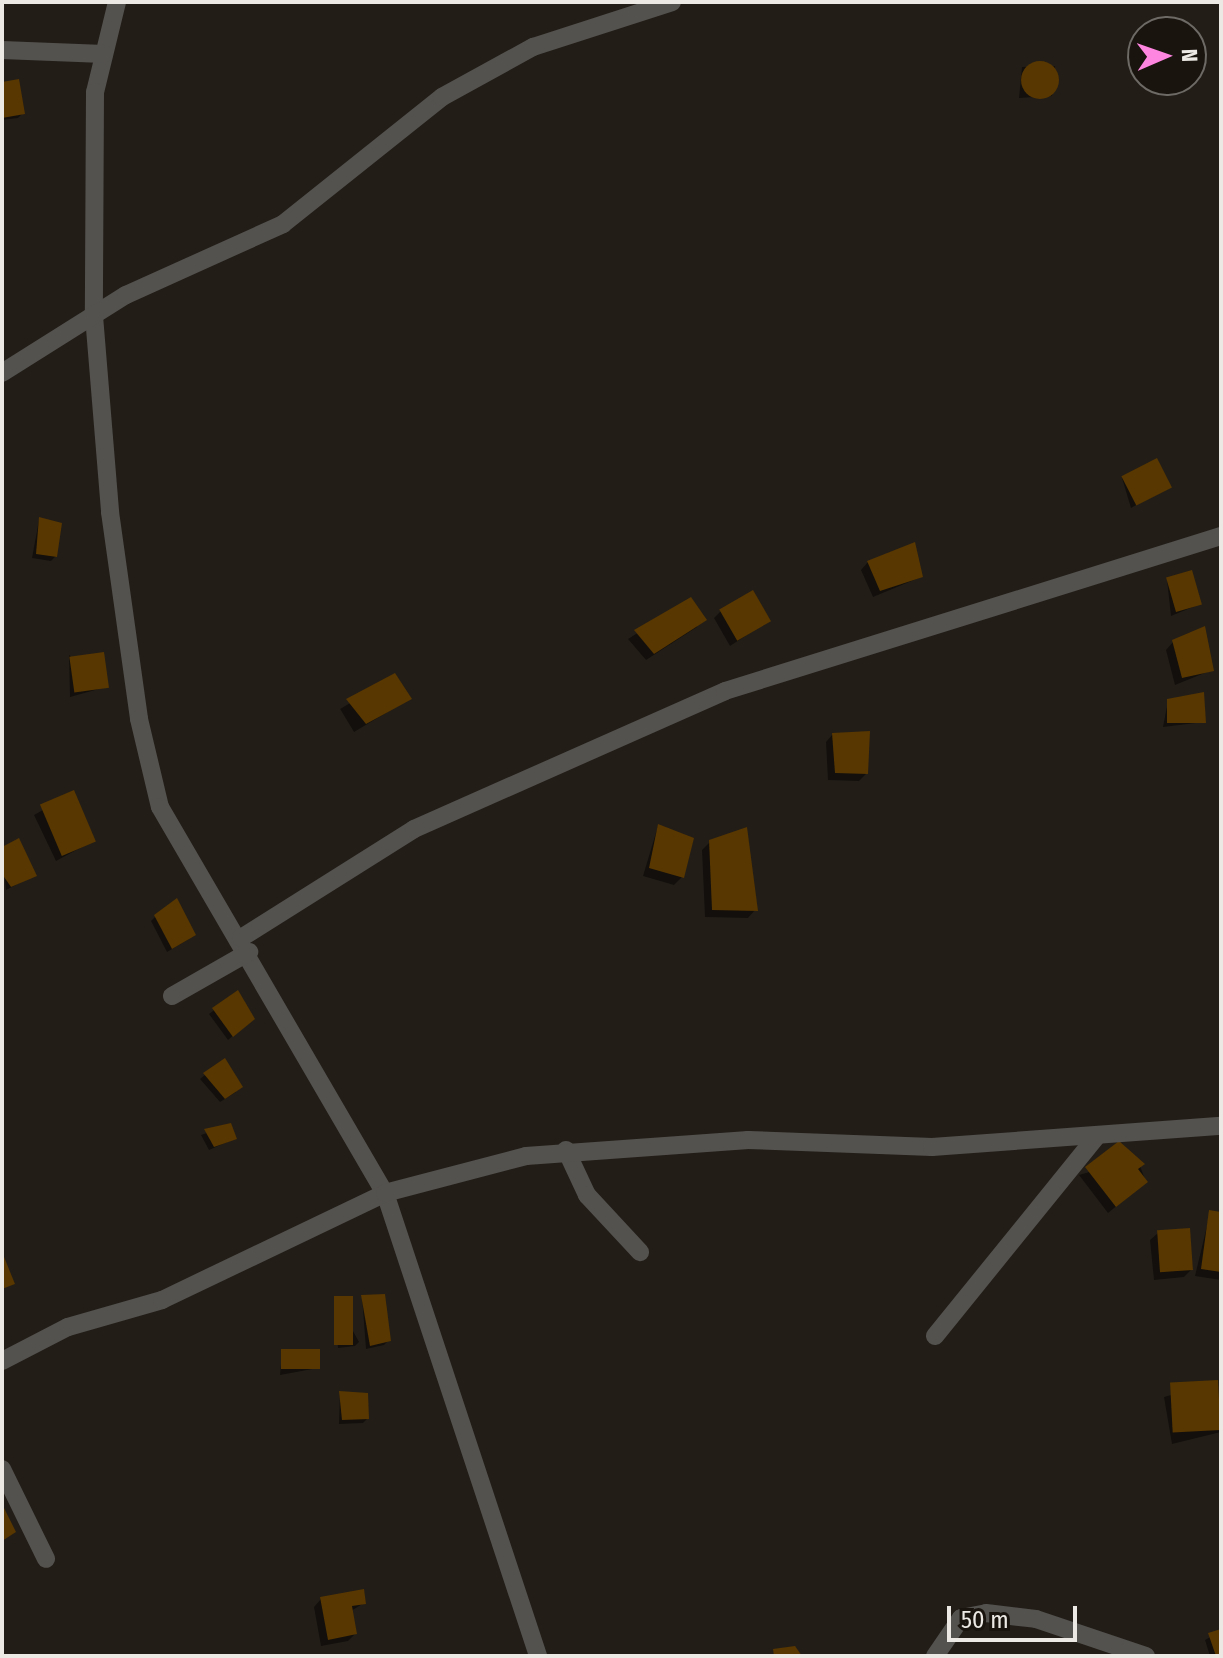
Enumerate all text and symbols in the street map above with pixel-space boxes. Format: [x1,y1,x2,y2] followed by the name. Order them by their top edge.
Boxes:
[1127,16,1207,96] north arrow
[1176,48,1203,62] text: N
[951,1590,1081,1640] scale bar
[961,1606,1009,1634] text: 50 m

